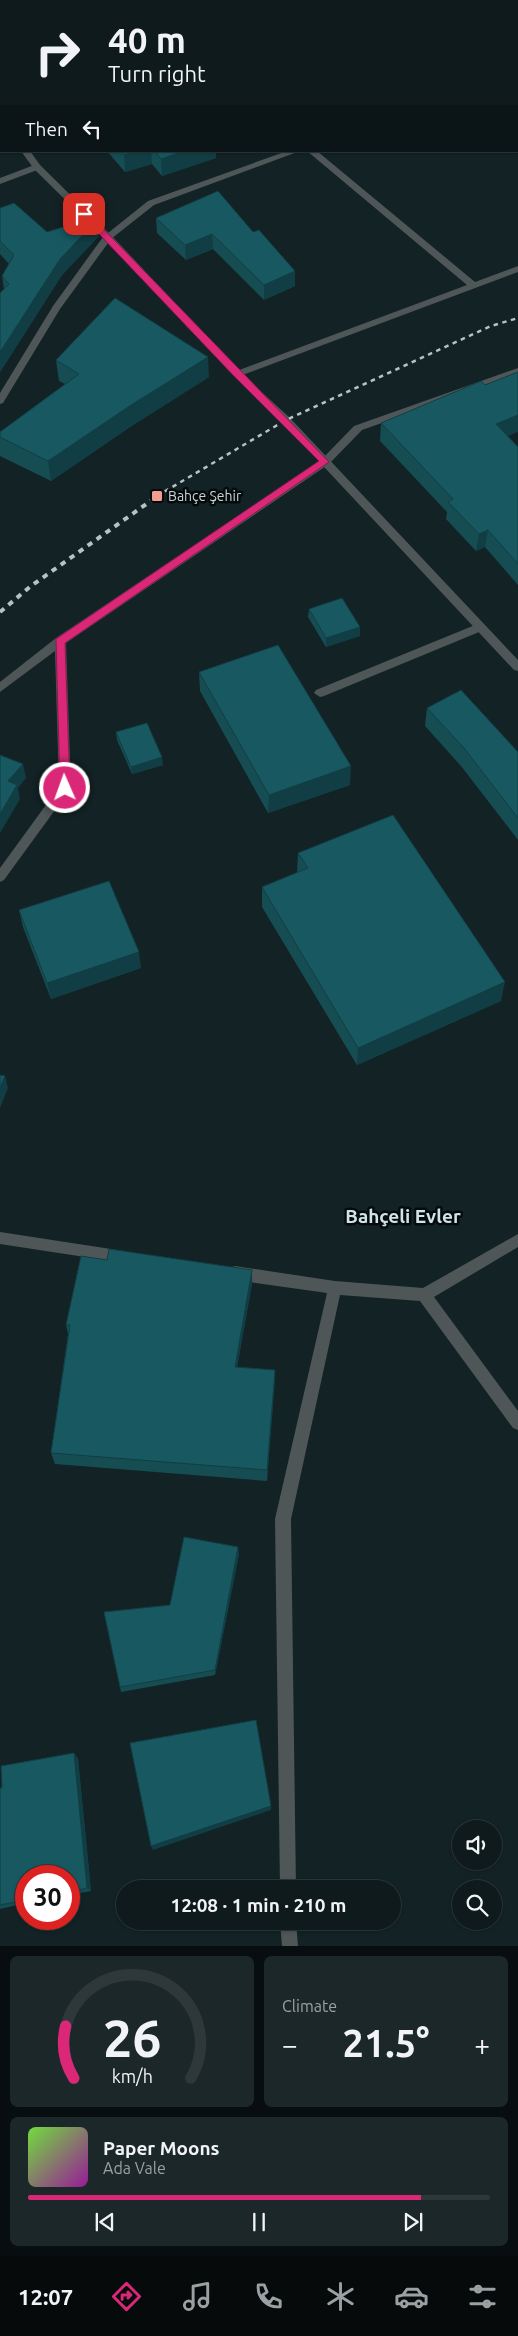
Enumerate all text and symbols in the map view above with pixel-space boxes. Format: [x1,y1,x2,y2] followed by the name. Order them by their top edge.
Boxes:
[25,20,90,85] icon: right
[108,20,186,60] text: 40 m
[108,61,206,86] text: Turn right
[78,115,106,143] icon: left
[25,118,68,140] text: Then
[63,193,105,235] pin
[70,200,98,228] icon: arrive
[168,488,242,504] place label: Bahçe Şehir
[150,489,164,503] marker: Bahçe Şehir
[38,761,90,813] position arrow
[345,1205,461,1227] district label: Bahçeli Evler
[452,1820,502,1930] map controls
[452,1820,502,1870] button: sound
[15,1865,80,1930] speed limit sign: 30
[452,1880,502,1930] button: search
[171,1894,346,1916] text: 12:08 · 1 min · 210 m
[282,1997,337,2015] text: Climate
[103,2009,161,2067] text: 26
[342,2022,430,2064] text: 21.5°
[282,2029,298,2060] text: −
[474,2029,490,2060] text: +
[111,2066,153,2086] text: km/h
[103,2137,220,2159] text: Paper Moons
[103,2159,166,2177] text: Ada Vale
[91,2208,119,2236] icon: previous
[245,2208,273,2236] icon: pause
[399,2208,427,2236] icon: next
[109,2279,144,2314] icon: directions
[180,2279,215,2314] icon: music
[251,2279,286,2314] icon: phone
[323,2279,358,2314] icon: climate
[394,2279,429,2314] icon: car
[465,2279,500,2314] icon: filters
[18,2284,73,2309] text: 12:07

